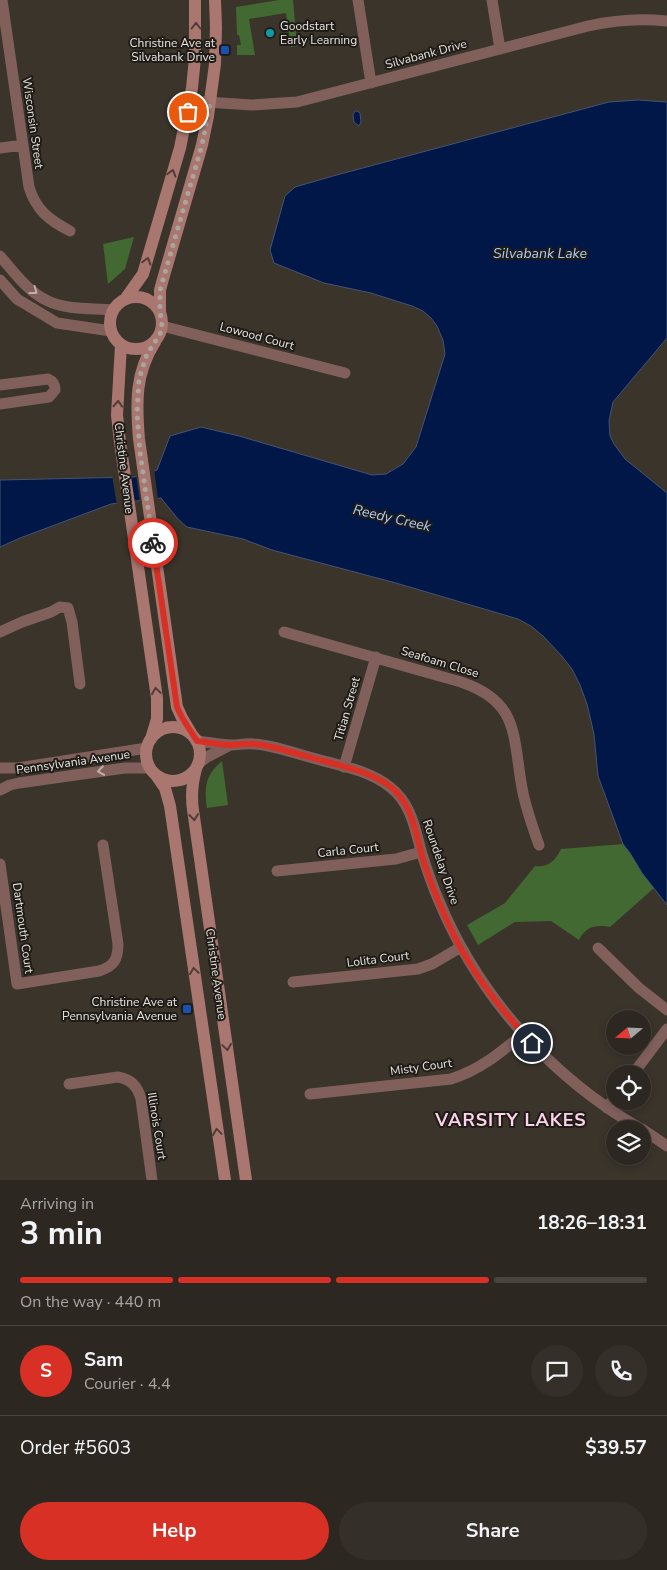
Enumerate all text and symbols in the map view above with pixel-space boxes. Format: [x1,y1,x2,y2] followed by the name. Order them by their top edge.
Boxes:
[280,18,357,48] place label: Goodstart Early Learning
[191,22,201,30] one-way arrow
[264,27,276,39] marker: Goodstart Early Learning
[129,35,216,65] place label: Christine Ave at Silvabank Drive
[383,35,469,73] street label: Silvabank Drive
[219,44,231,56] marker: Christine Ave at Silvabank Drive
[19,76,47,170] street label: Wisconsin Street
[167,91,209,133] pin
[174,98,202,126] icon: bag
[167,170,177,178] one-way arrow
[493,244,587,263] water label: Silvabank Lake
[141,258,151,266] one-way arrow
[28,285,38,294] one-way arrow
[218,318,297,354] street label: Lowood Court
[112,400,123,408] one-way arrow
[110,421,138,515] street label: Christine Avenue
[351,500,434,536] water label: Reedy Creek
[128,518,178,568] courier
[139,529,167,557] icon: bike
[399,643,481,681] street label: Seafoam Close
[330,674,364,743] street label: Titian Street
[151,687,161,696] one-way arrow
[15,746,131,778] street label: Pennsylvania Avenue
[97,766,106,776] one-way arrow
[188,813,199,821] one-way arrow
[419,817,463,907] street label: Roundelay Drive
[317,839,380,861] street label: Carla Court
[9,881,37,975] street label: Dartmouth Court
[202,927,230,1021] street label: Christine Avenue
[346,947,411,971] street label: Lolita Court
[190,967,200,975] one-way arrow
[62,994,178,1024] place label: Christine Ave at Pennsylvania Avenue
[181,1003,193,1015] marker: Christine Ave at Pennsylvania Avenue
[606,1010,651,1055] north arrow
[606,1010,651,1165] map controls
[511,1022,553,1064] pin
[518,1029,546,1057] icon: home
[221,1043,231,1052] one-way arrow
[389,1055,454,1079] street label: Misty Court
[606,1065,651,1110] button: locate
[144,1091,170,1162] street label: Illinois Court
[434,1108,587,1132] district label: VARSITY LAKES
[606,1120,651,1165] button: layers
[213,1127,223,1136] one-way arrow
[20,1193,94,1215] text: Arriving in
[537,1210,647,1236] text: 18:26–18:31
[20,1212,103,1255] text: 3 min
[20,1291,161,1313] text: On the way · 440 m
[531,1345,583,1397] button: chat
[595,1345,647,1397] button: phone
[84,1347,123,1373] text: Sam
[40,1358,52,1384] text: S
[84,1373,170,1395] text: Courier · 4.4
[20,1435,131,1461] text: Order #5603
[585,1435,647,1461] text: $39.57
[20,1502,329,1560] button: Help
[339,1502,647,1560] button: Share

